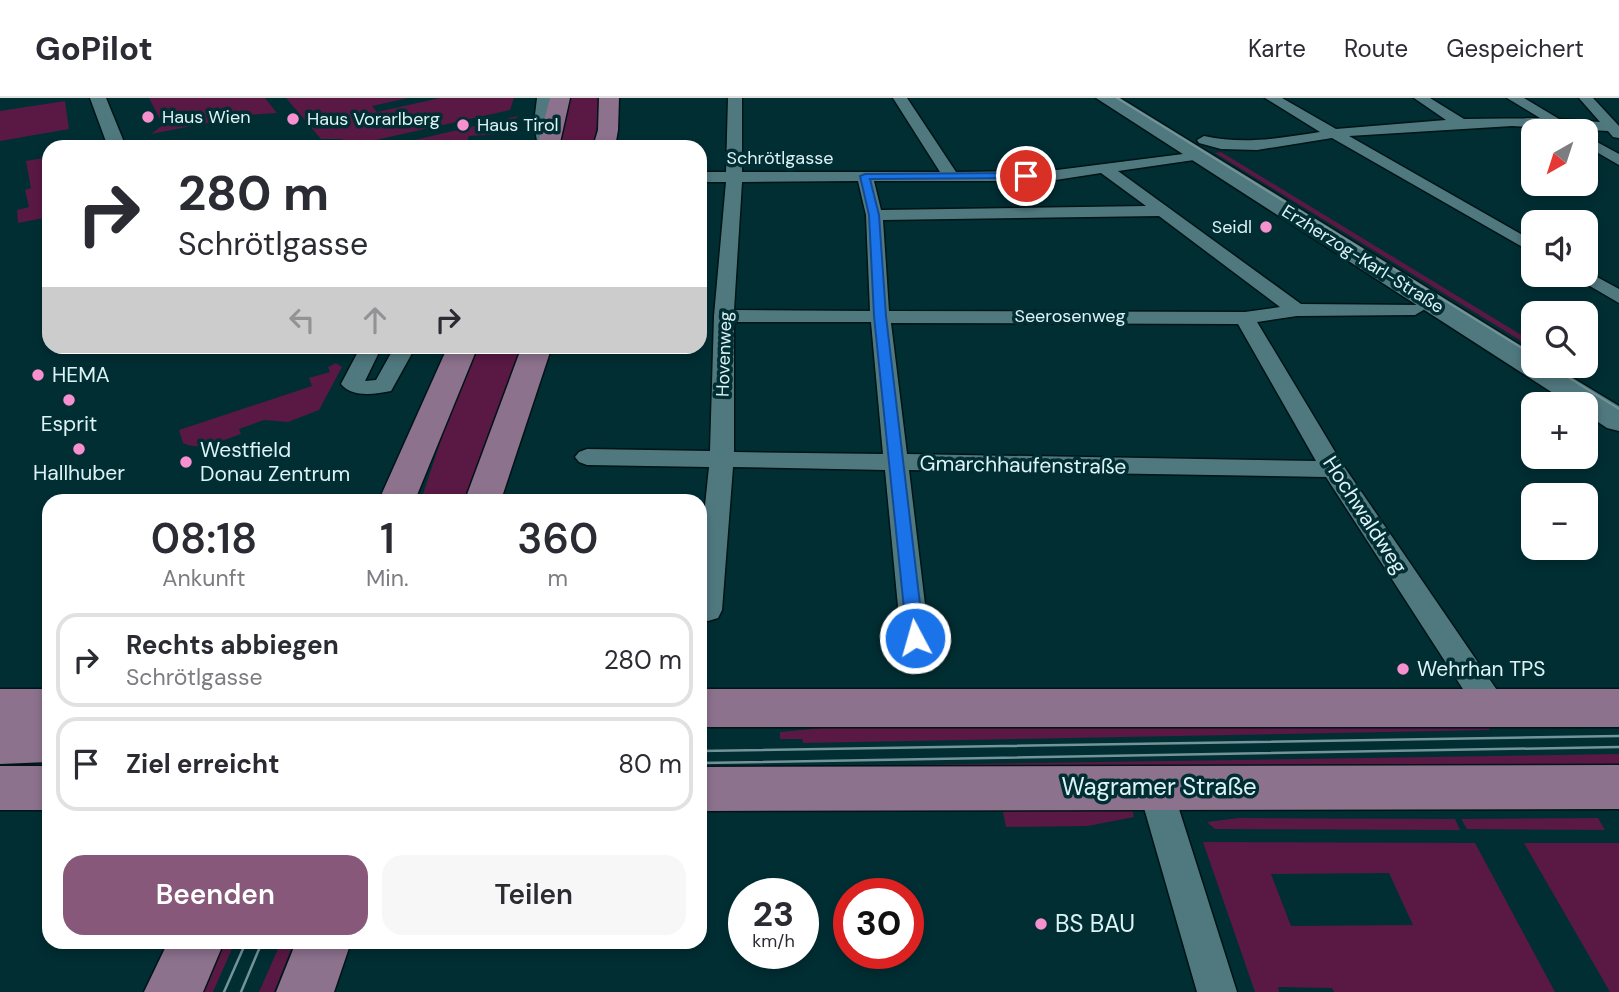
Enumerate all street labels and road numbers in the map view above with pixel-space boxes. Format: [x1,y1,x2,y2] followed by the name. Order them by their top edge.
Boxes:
[727,146,833,170] street label: Schrötlgasse
[1277,199,1449,319] street label: Erzherzog-Karl-Straße
[1014,304,1126,328] street label: Seerosenweg
[711,311,737,397] street label: Hovenweg
[919,449,1127,481] street label: Gmarchhaufenstraße
[1317,451,1414,579] street label: Hochwaldweg
[1061,771,1257,802] street label: Wagramer Straße

